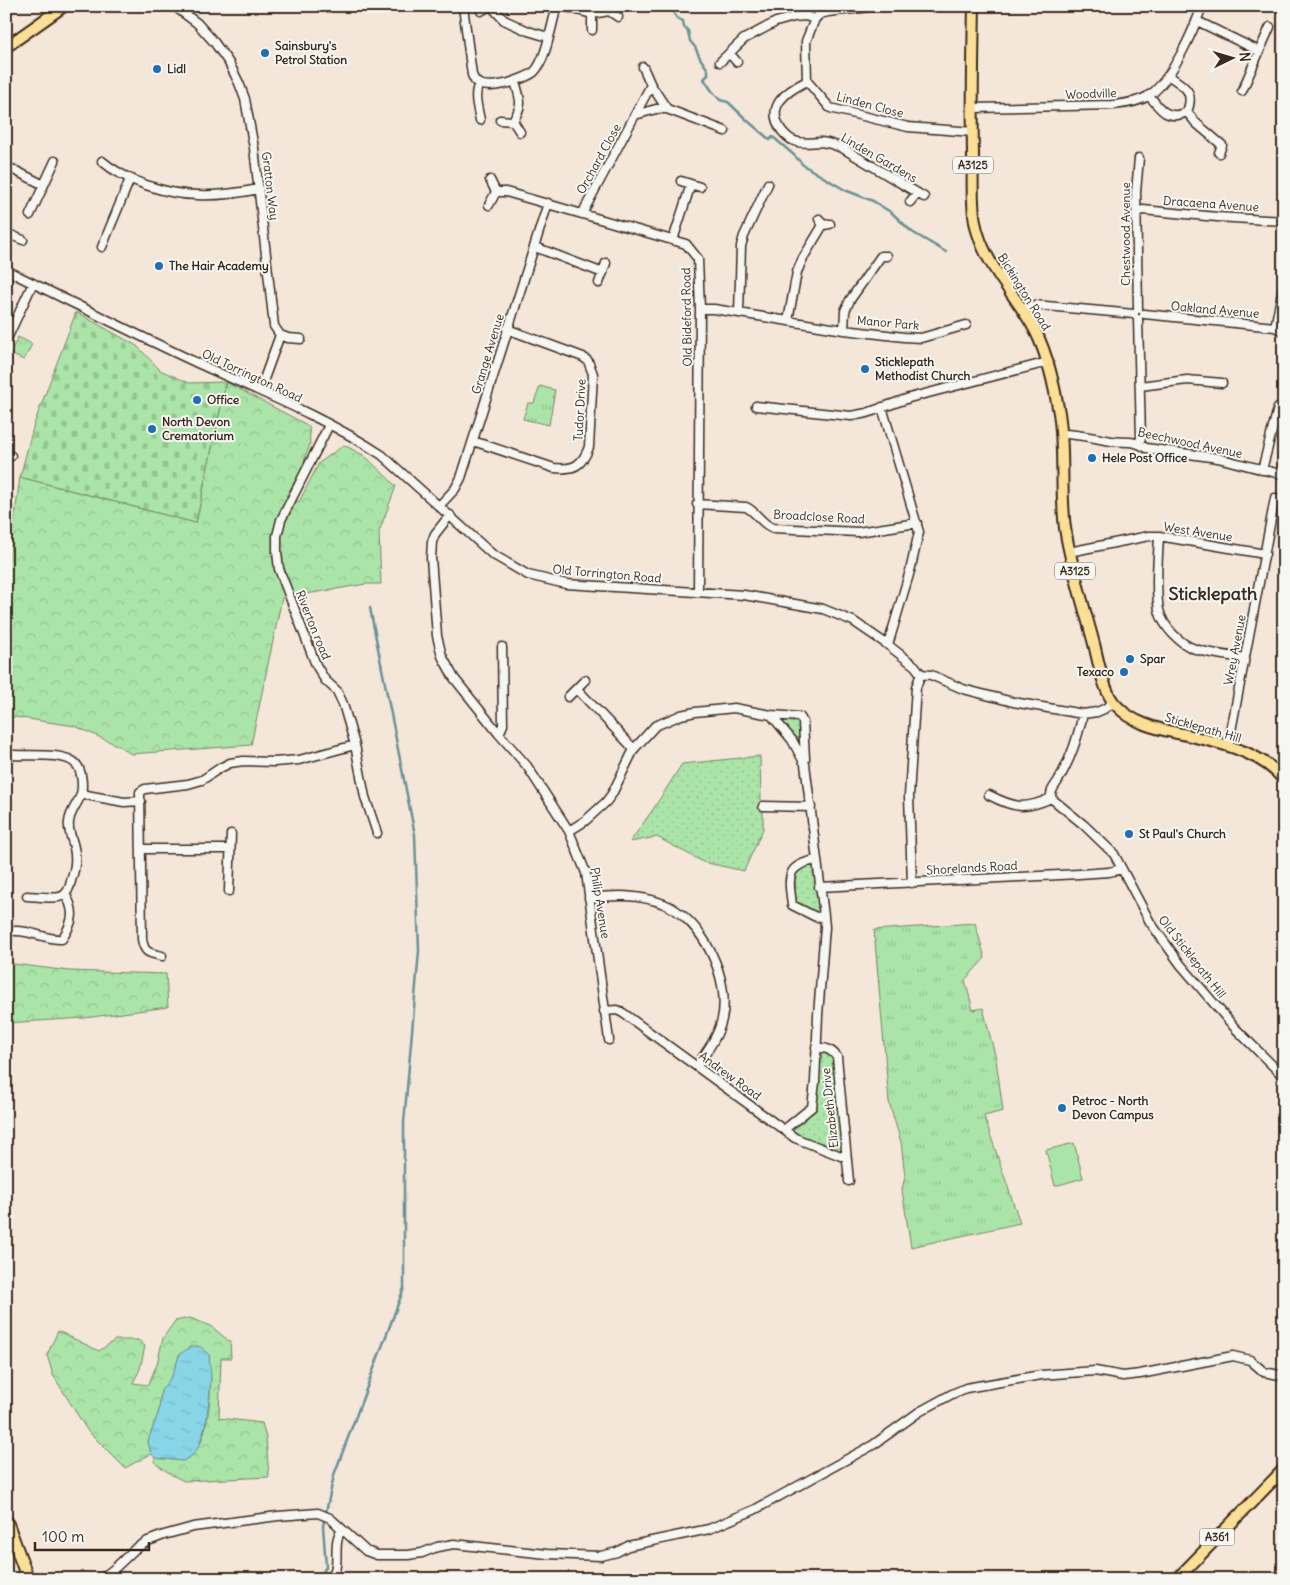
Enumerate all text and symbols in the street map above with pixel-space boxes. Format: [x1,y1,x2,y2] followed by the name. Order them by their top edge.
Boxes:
[1208,32,1258,82] north arrow
[275,38,347,67] place label: Sainsbury's Petrol Station
[259,47,271,59] marker: Sainsbury's Petrol Station
[1236,51,1254,62] text: N
[167,61,186,76] place label: Lidl
[151,63,163,75] marker: Lidl
[1065,85,1117,102] street label: Woodville
[835,88,905,121] street label: Linden Close
[573,121,624,196] street label: Orchard Close
[838,130,920,185] street label: Linden Gardens
[259,151,282,221] street label: Gratton Way
[953,156,993,174] road number: A3125
[1118,182,1133,286] street label: Chestwood Avenue
[1163,193,1260,214] street label: Dracaena Avenue
[995,251,1054,333] street label: Bickington Road
[169,258,269,274] place label: The Hair Academy
[153,260,165,272] marker: The Hair Academy
[678,267,695,367] street label: Old Bideford Road
[1170,298,1260,321] street label: Oakland Avenue
[468,312,507,396] street label: Grange Avenue
[856,312,920,333] street label: Manor Park
[200,346,305,405] street label: Old Torrington Road
[875,354,971,383] place label: Sticklepath Methodist Church
[859,363,871,375] marker: Sticklepath Methodist Church
[570,378,589,441] street label: Tudor Drive
[207,392,240,407] place label: Office
[191,394,203,406] marker: Office
[162,414,235,443] place label: North Devon Crematorium
[146,423,158,435] marker: North Devon Crematorium
[1136,424,1244,461] street label: Beechwood Avenue
[1102,450,1188,465] place label: Hele Post Office
[1086,452,1098,464] marker: Hele Post Office
[773,507,865,526] street label: Broadclose Road
[1163,519,1234,544] street label: West Avenue
[552,561,662,586] street label: Old Torrington Road
[1055,562,1095,580] road number: A3125
[1169,582,1258,605] district label: Sticklepath
[293,588,334,662] street label: Riverton road
[1220,613,1249,686] street label: Wrey Avenue
[1140,651,1165,667] place label: Spar
[1124,653,1136,665] marker: Spar
[1077,664,1114,679] place label: Texaco
[1118,666,1130,678] marker: Texaco
[1163,709,1243,746] street label: Sticklepath Hill
[1139,826,1226,841] place label: St Paul's Church
[1123,828,1135,840] marker: St Paul's Church
[926,858,1018,877] street label: Shorelands Road
[587,866,614,940] street label: Philip Avenue
[1155,912,1229,1001] street label: Old Sticklepath Hill
[696,1048,764,1103] street label: Andrew Road
[818,1067,841,1149] street label: Elizabeth Drive
[1072,1093,1154,1123] place label: Petroc - North Devon Campus
[1056,1102,1068,1114] marker: Petroc - North Devon Campus
[35,1520,149,1552] scale bar
[42,1527,84,1546] text: 100 m
[1200,1528,1234,1545] road number: A361

